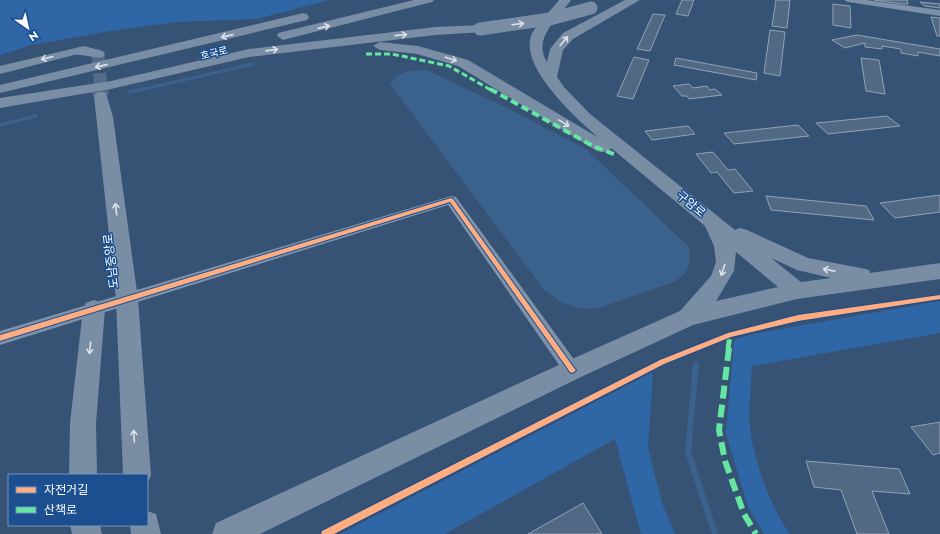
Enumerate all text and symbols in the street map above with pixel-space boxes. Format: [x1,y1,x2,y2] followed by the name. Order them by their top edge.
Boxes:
[8,8,48,48] north arrow
[511,20,524,28] one-way arrow
[318,22,331,30] one-way arrow
[25,27,42,45] text: N
[394,31,407,39] one-way arrow
[221,32,234,40] one-way arrow
[559,36,568,47] one-way arrow
[199,43,229,63] street label: 호국로
[265,46,278,54] one-way arrow
[40,54,53,62] one-way arrow
[444,56,457,63] one-way arrow
[94,62,107,70] one-way arrow
[558,119,570,127] one-way arrow
[673,186,709,222] street label: 구암로
[112,203,120,216] one-way arrow
[99,233,123,289] street label: 도남중앙로
[719,264,726,277] one-way arrow
[823,266,836,274] one-way arrow
[87,341,94,354] one-way arrow
[130,430,137,443] one-way arrow
[8,474,148,526] legend
[44,481,88,499] text: 자전거길
[44,501,77,519] text: 산책로

